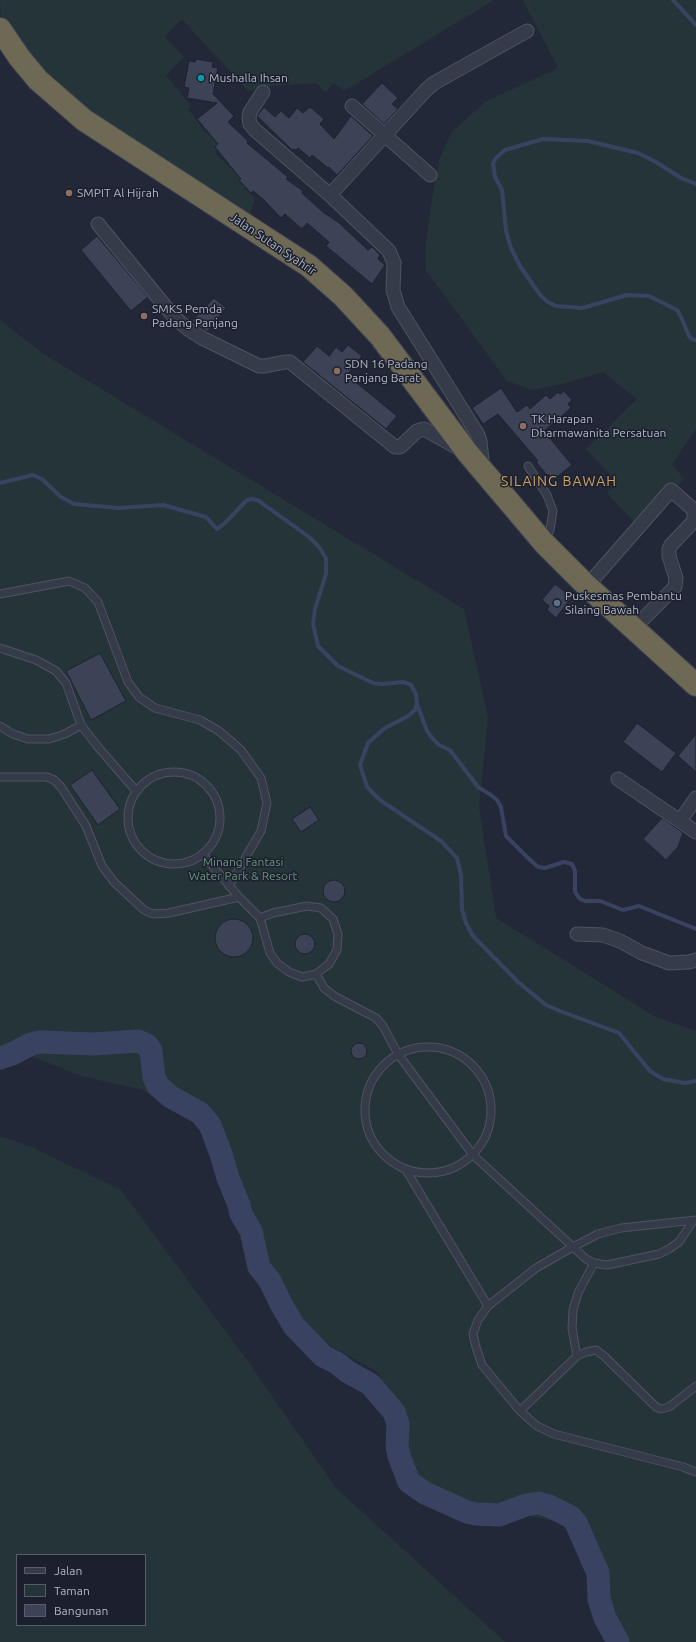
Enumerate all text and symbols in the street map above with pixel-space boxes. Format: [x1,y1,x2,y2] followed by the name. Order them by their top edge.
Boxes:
[209,71,288,85] place label: Mushalla Ihsan
[196,73,206,83] marker: Mushalla Ihsan
[77,186,159,200] place label: SMPIT Al Hijrah
[64,188,74,198] marker: SMPIT Al Hijrah
[227,210,319,278] street label: Jalan Sutan Syahrir
[152,302,238,330] place label: SMKS Pemda Padang Panjang
[139,311,149,321] marker: SMKS Pemda Padang Panjang
[345,357,428,385] place label: SDN 16 Padang Panjang Barat
[332,366,342,376] marker: SDN 16 Padang Panjang Barat
[531,412,666,440] place label: TK Harapan Dharmawanita Persatuan
[518,421,528,431] marker: TK Harapan Dharmawanita Persatuan
[501,473,617,489] district label: SILAING BAWAH
[565,589,682,617] place label: Puskesmas Pembantu Silaing Bawah
[552,598,562,608] marker: Puskesmas Pembantu Silaing Bawah
[189,855,297,883] park label: Minang Fantasi Water Park & Resort
[16,1554,146,1626] legend
[54,1564,82,1577] text: Jalan
[54,1584,90,1597] text: Taman
[54,1604,108,1617] text: Bangunan

